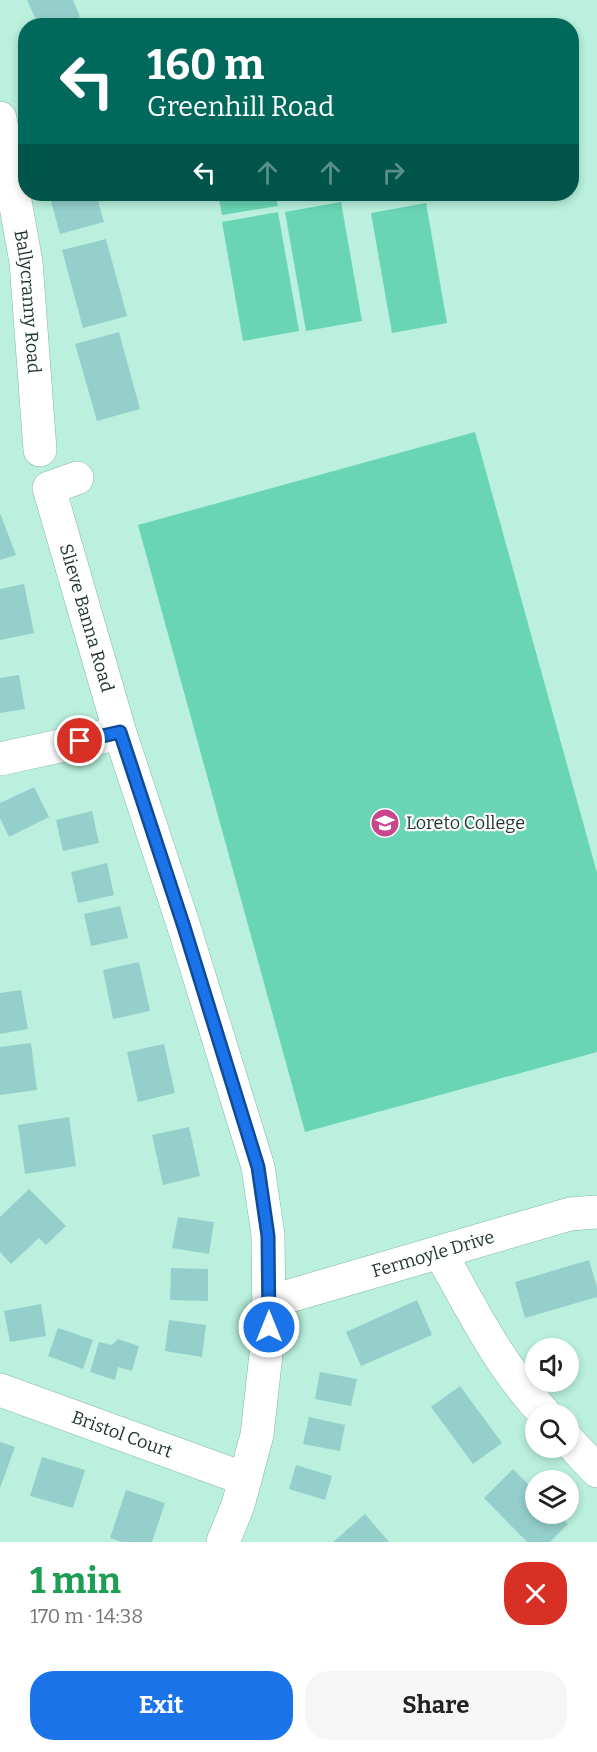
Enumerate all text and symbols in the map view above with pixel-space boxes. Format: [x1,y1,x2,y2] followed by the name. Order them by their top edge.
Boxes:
[147,40,264,90] text: 160 m
[48,42,126,120] icon: left
[147,91,334,123] text: Greenhill Road
[188,156,221,189] icon: left
[251,156,284,189] icon: ahead
[314,156,347,189] icon: ahead
[377,156,410,189] icon: right
[9,228,45,375] street label: Ballycranny Road
[55,541,119,695] street label: Slieve Banna Road
[54,715,105,766] pin
[63,724,96,757] icon: arrive
[369,807,401,839] school or university icon: Loreto College
[406,812,525,834] place label: Loreto College
[369,1226,497,1282] street label: Fermoyle Drive
[237,1295,301,1359] position arrow
[525,1338,579,1524] map controls
[525,1338,579,1392] button: sound
[525,1404,579,1458] button: search
[69,1406,176,1463] street label: Bristol Court
[525,1470,579,1524] button: layers
[30,1559,121,1603] text: 1 min
[504,1562,567,1625] button: close
[30,1604,143,1628] text: 170 m · 14:38
[30,1671,293,1740] button: Exit
[305,1671,567,1740] button: Share

